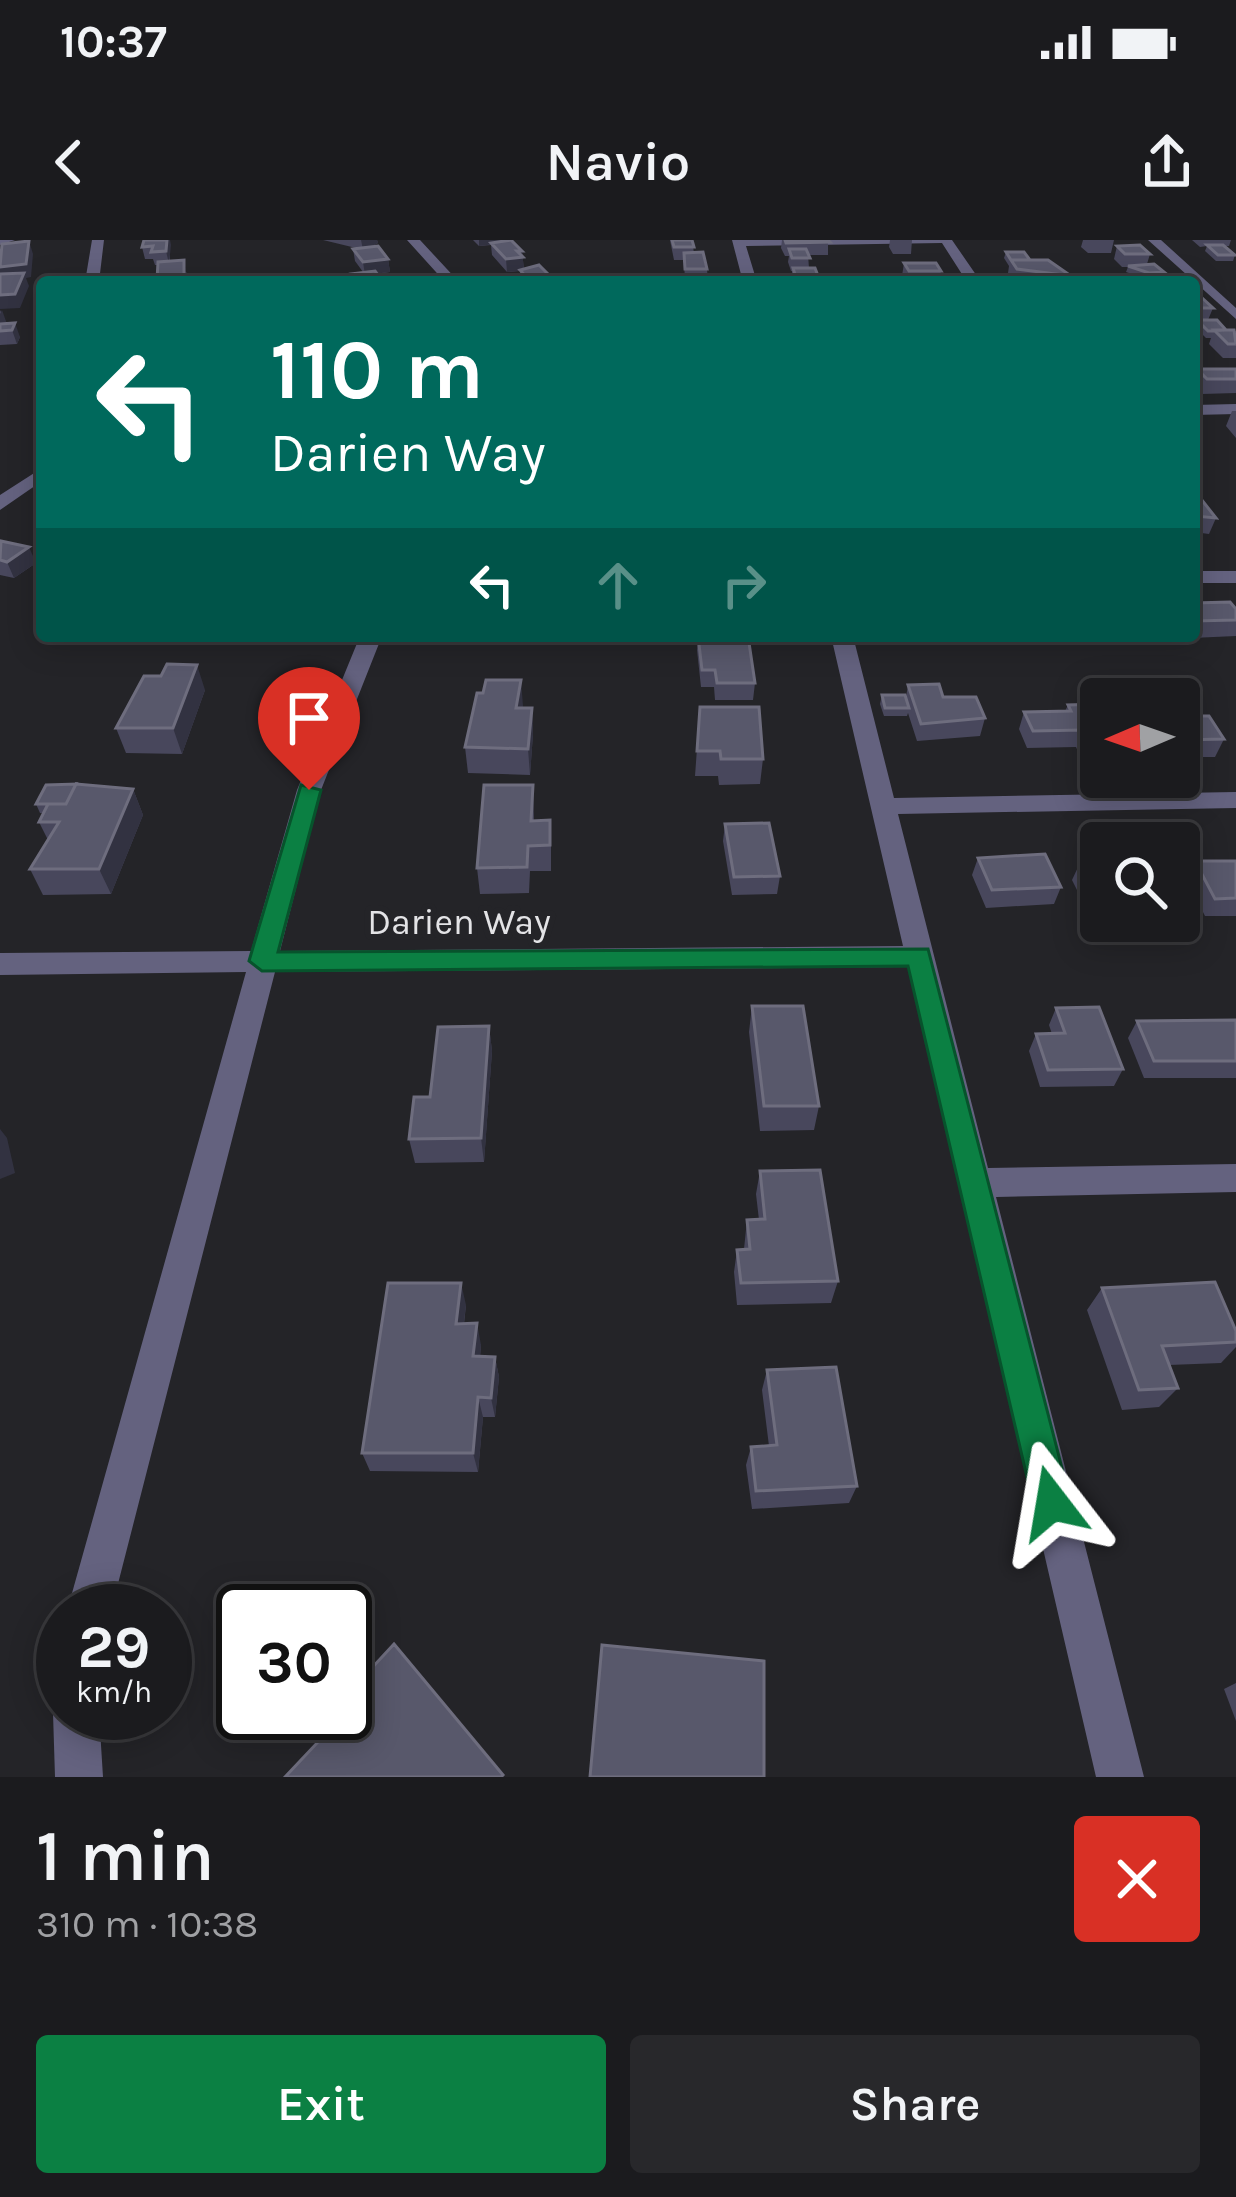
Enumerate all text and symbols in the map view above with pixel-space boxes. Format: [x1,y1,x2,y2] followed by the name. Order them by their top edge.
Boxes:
[60,16,167,68] text: 10:37
[36,129,102,195] icon: back
[1134,129,1200,195] icon: share
[546,130,690,194] text: Navio
[270,321,484,419] text: 110 m
[72,324,228,480] icon: left
[270,421,546,485] text: Darien Way
[459,552,525,618] icon: left
[585,552,651,618] icon: ahead
[711,552,777,618] icon: right
[258,667,360,790] pin
[1080,678,1200,798] north arrow
[1080,678,1200,942] map controls
[276,685,342,751] icon: arrive
[1080,822,1200,942] button: search
[367,901,551,943] street label: Darien Way
[989,1440,1115,1566] position arrow
[216,1584,372,1740] speed limit sign: 30
[78,1612,150,1682] text: 29
[76,1674,152,1710] text: km/h
[36,1814,215,1898] text: 1 min
[1074,1816,1200,1942] button: close
[36,1901,258,1947] text: 310 m · 10:38
[36,2035,606,2173] button: Exit
[630,2035,1200,2173] button: Share

